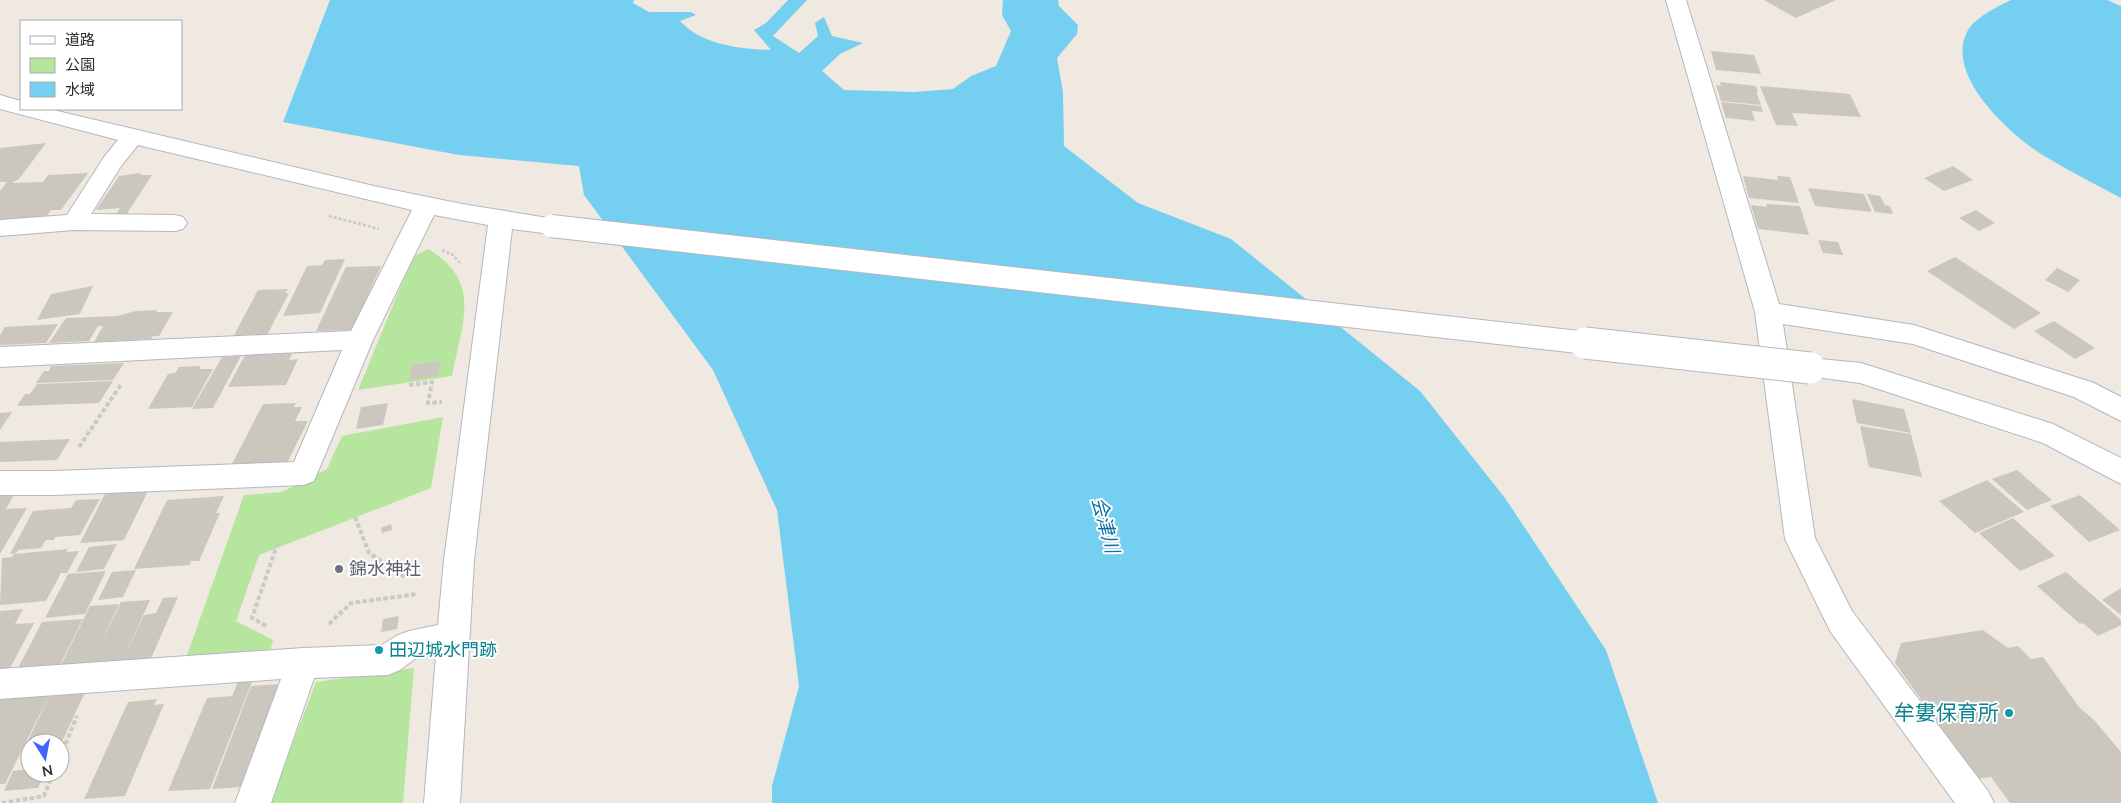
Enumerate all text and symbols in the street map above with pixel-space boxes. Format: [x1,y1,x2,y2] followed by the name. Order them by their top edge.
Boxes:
[20,20,182,110] legend
[65,30,95,48] text: 道路
[65,55,95,73] text: 公園
[65,80,95,98] text: 水域
[1088,494,1125,557] water label: 会津川
[349,557,421,579] place label: 錦水神社
[333,563,345,575] marker: 錦水神社
[389,638,497,660] place label: 田辺城水門跡
[373,644,385,656] marker: 田辺城水門跡
[1894,699,1999,724] place label: 牟婁保育所
[2003,707,2015,719] marker: 牟婁保育所
[20,733,70,783] north arrow
[41,762,54,781] text: N

